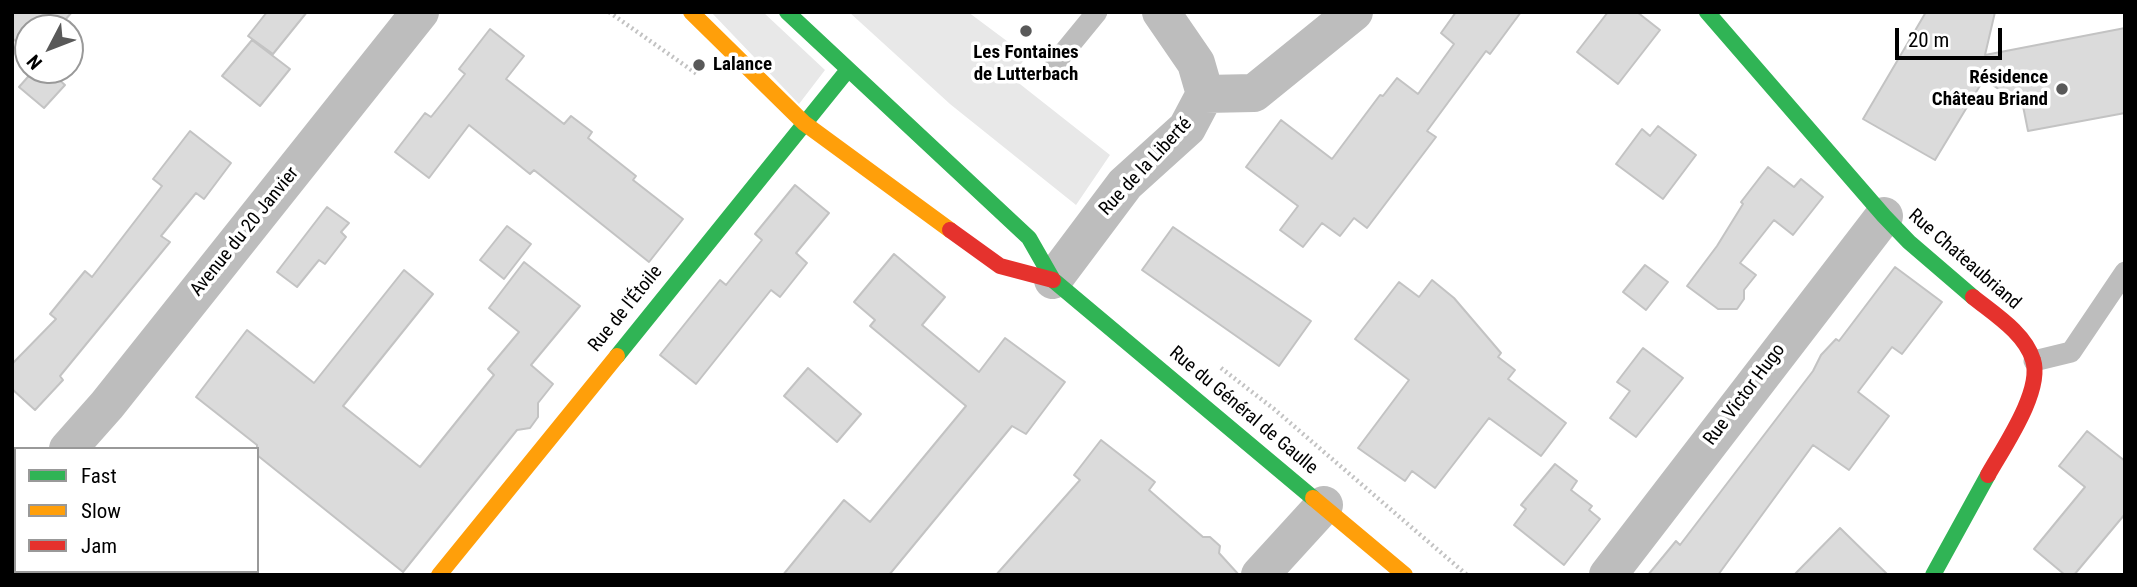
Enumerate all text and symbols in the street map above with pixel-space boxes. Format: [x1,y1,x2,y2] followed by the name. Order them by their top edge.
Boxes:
[14,14,84,84] north arrow
[1899,14,2006,58] scale bar
[1018,23,1034,39] marker: Les Fontaines de Lutterbach
[1908,28,1949,52] text: 20 m
[973,42,1079,86] place label: Les Fontaines de Lutterbach
[22,50,47,74] text: N
[713,54,772,76] place label: Lalance
[691,57,707,73] marker: Lalance
[1932,67,2048,111] place label: Résidence Château Briand
[2054,81,2070,97] marker: Résidence Château Briand
[1095,113,1197,221] street label: Rue de la Liberté
[186,163,304,301] street label: Avenue du 20 Janvier
[1903,205,2025,315] street label: Rue Chateaubriand
[584,261,668,357] street label: Rue de l'Étoile
[1699,340,1791,450] street label: Rue Victor Hugo
[1164,342,1322,480] street label: Rue du Général de Gaulle
[14,447,259,573] legend
[81,464,117,488] text: Fast
[81,499,121,523] text: Slow
[81,534,117,558] text: Jam

